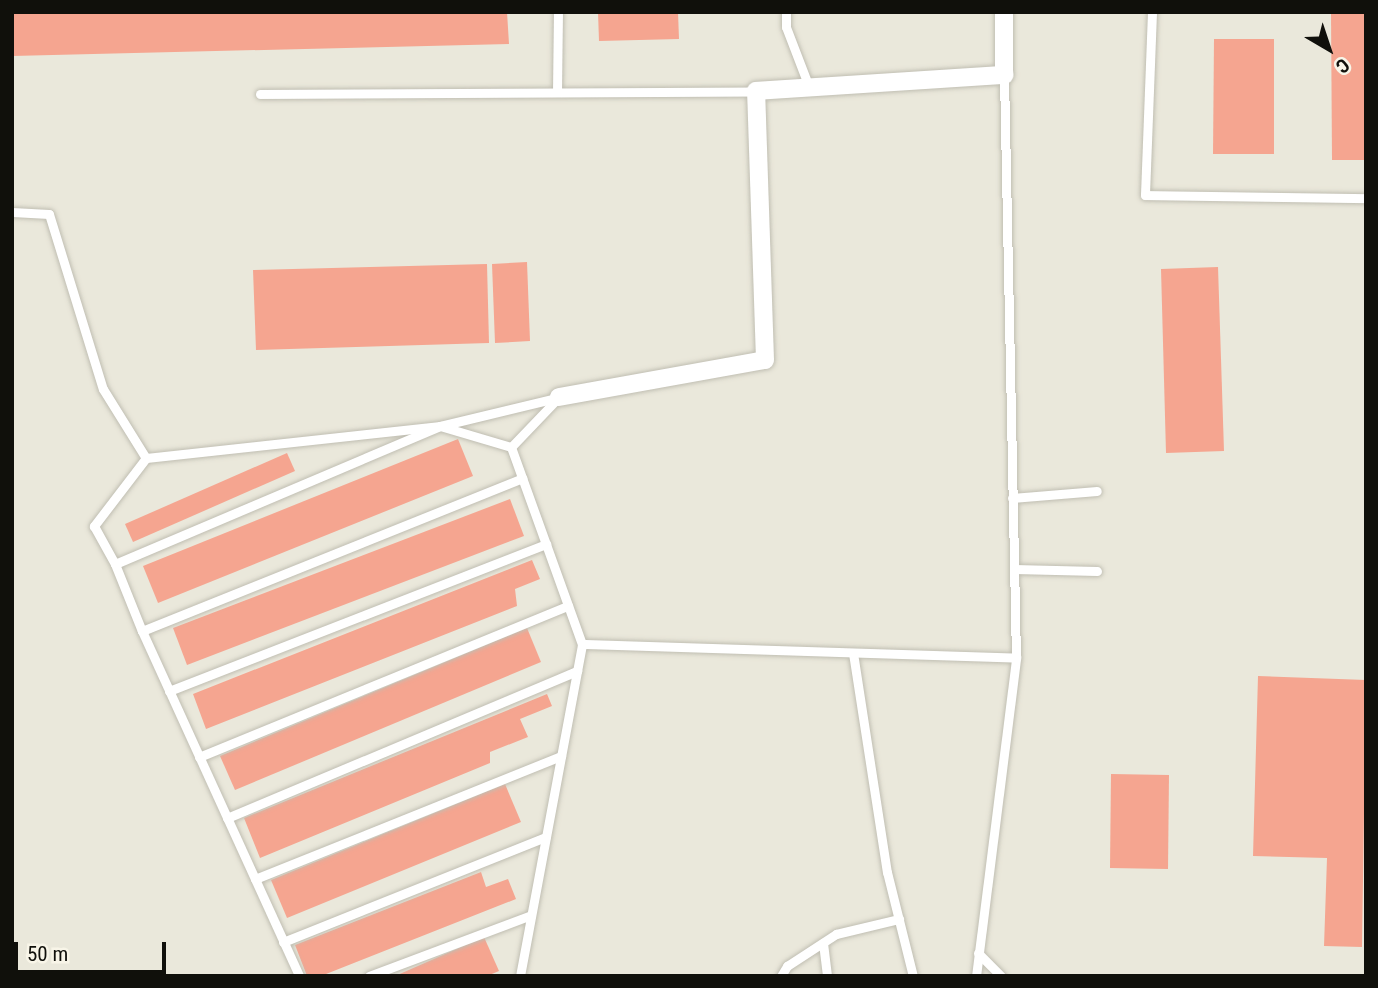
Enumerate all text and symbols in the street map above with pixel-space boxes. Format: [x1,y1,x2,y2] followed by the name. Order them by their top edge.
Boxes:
[1294,14,1364,84] north arrow
[1331,53,1354,78] text: С
[18,928,170,972] scale bar
[27,942,68,966] text: 50 m

